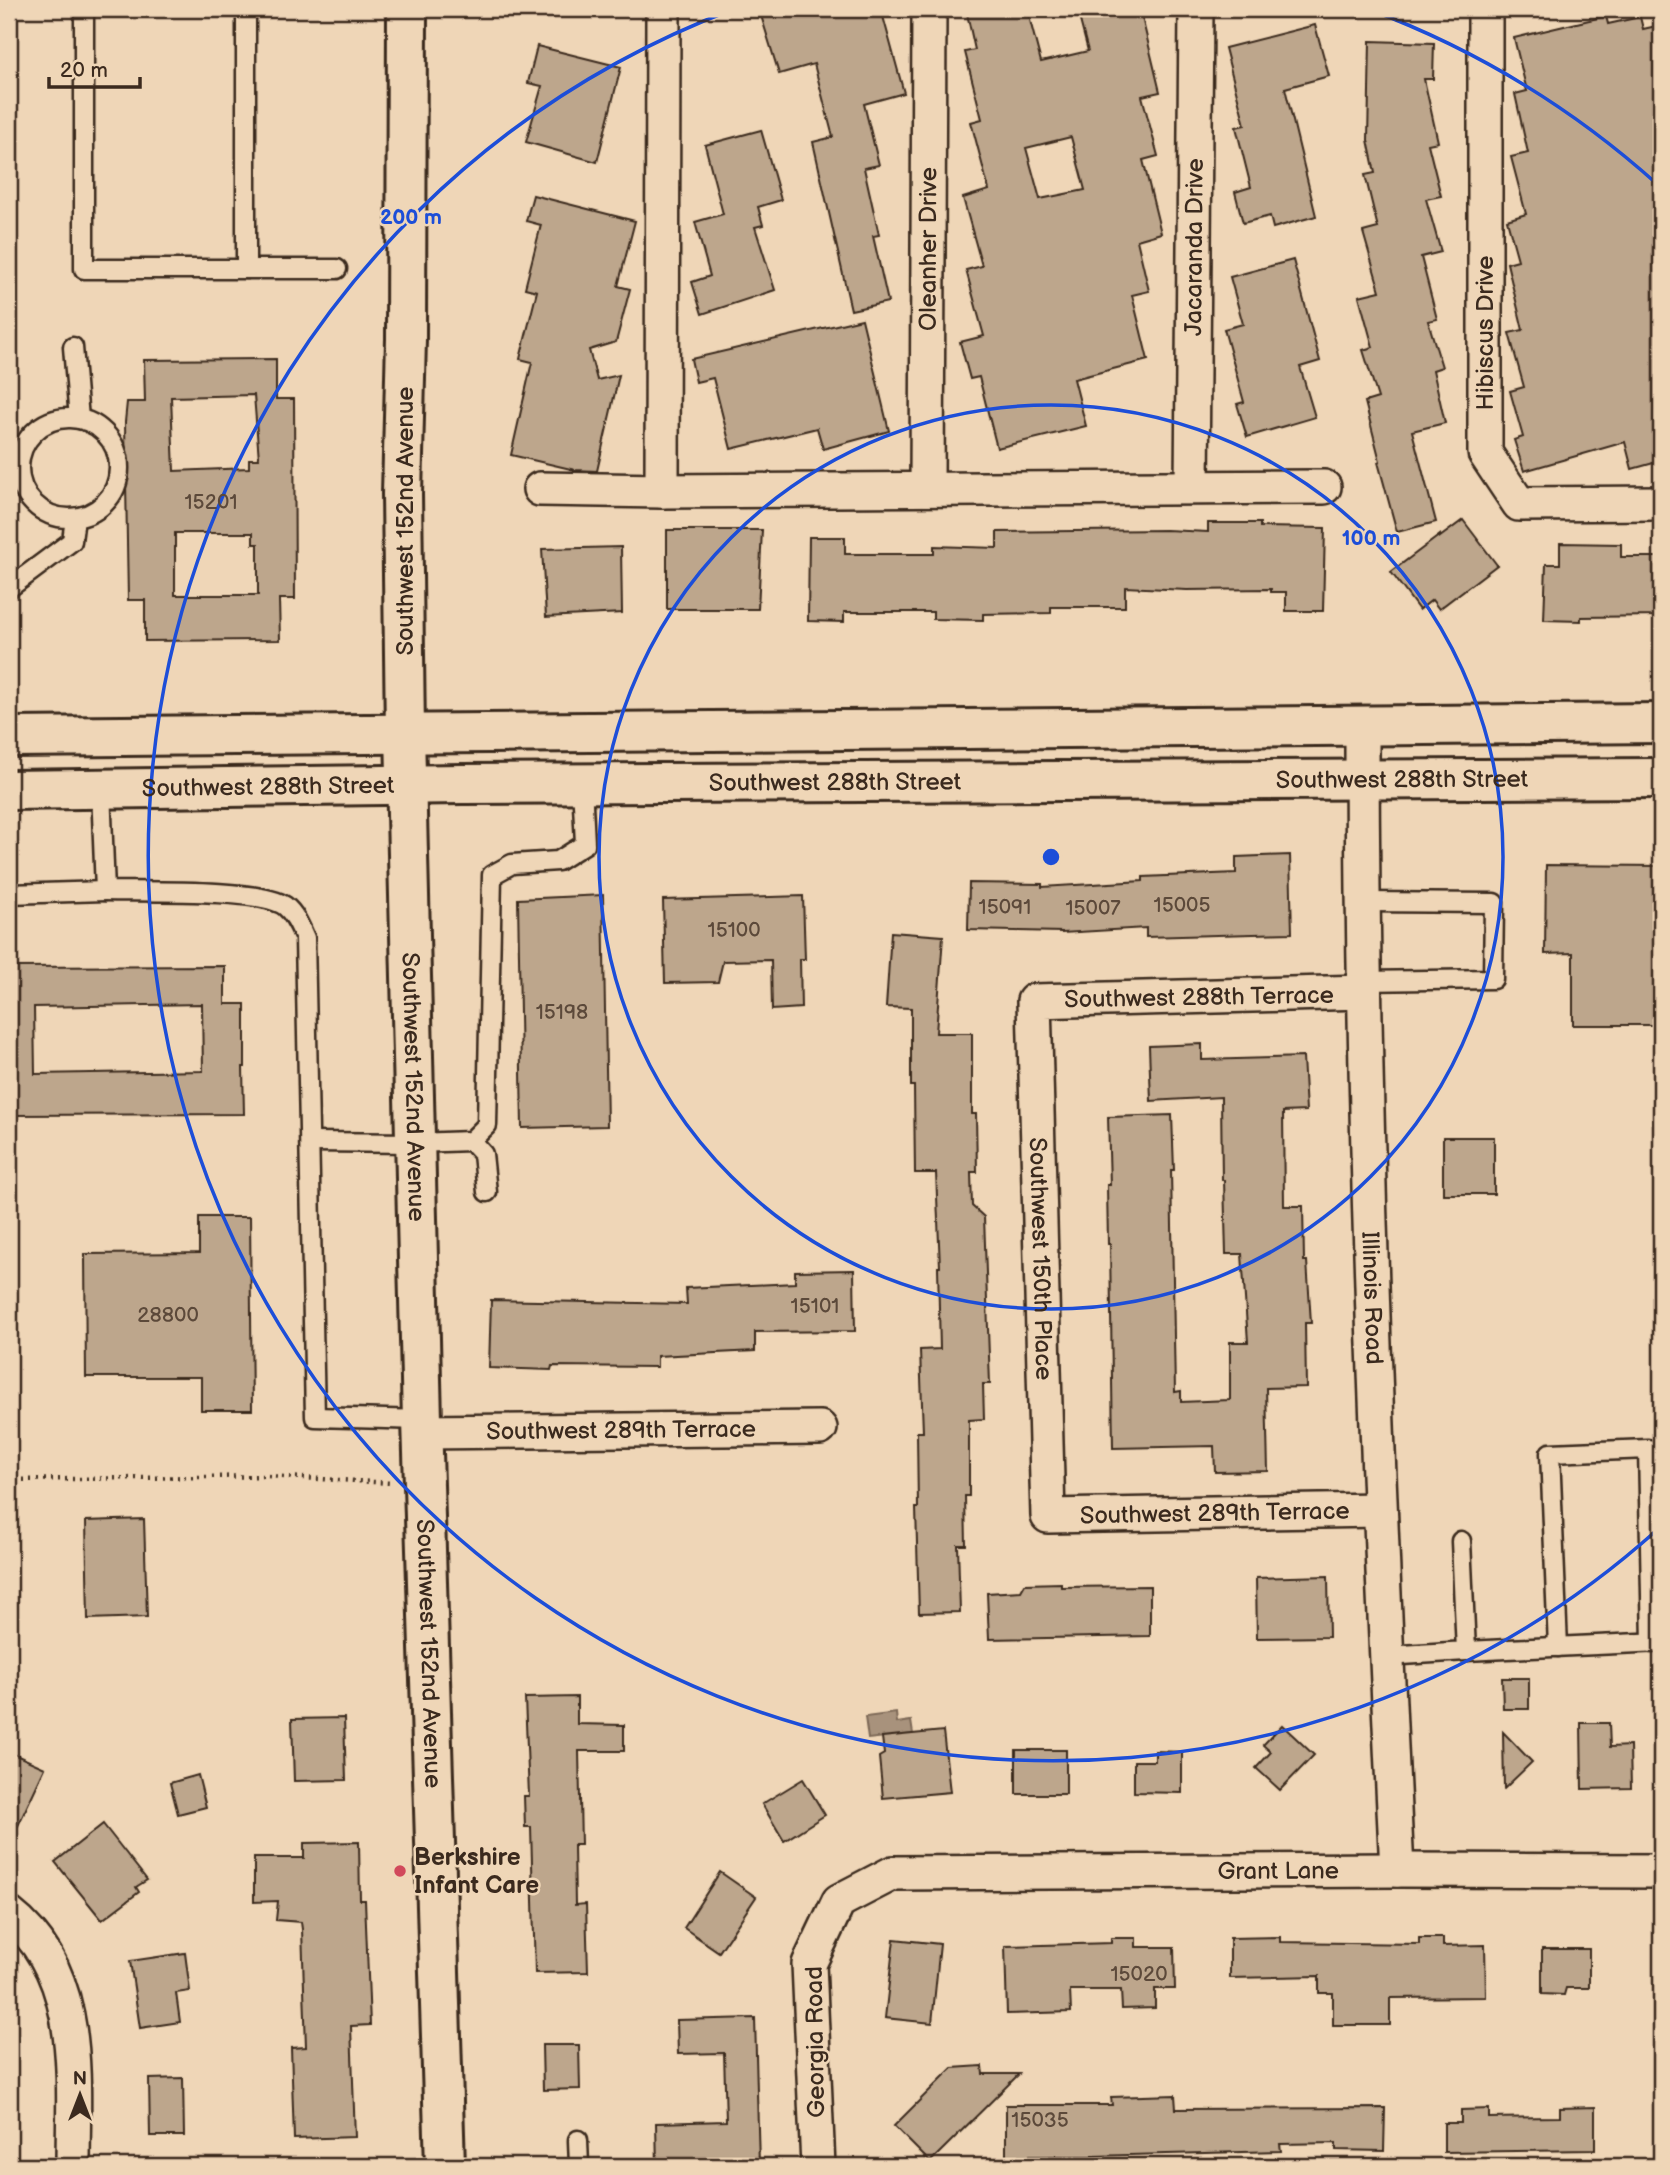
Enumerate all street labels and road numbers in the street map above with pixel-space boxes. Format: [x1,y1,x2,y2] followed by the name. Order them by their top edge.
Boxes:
[1179,158,1210,336] street label: Jacaranda Drive
[914,167,943,331] street label: Oleanher Drive
[1471,255,1500,411] street label: Hibiscus Drive
[391,386,420,656] street label: Southwest 152nd Avenue
[1276,765,1529,795] street label: Southwest 288th Street
[709,767,962,798] street label: Southwest 288th Street
[142,771,395,803] street label: Southwest 288th Street
[395,952,431,1222] street label: Southwest 152nd Avenue
[1064,981,1334,1014] street label: Southwest 288th Terrace
[1023,1137,1058,1381] street label: Southwest 150th Place
[1355,1231,1389,1365] street label: Illinois Road
[486,1415,756,1446] street label: Southwest 289th Terrace
[1080,1497,1350,1530] street label: Southwest 289th Terrace
[410,1519,447,1789] street label: Southwest 152nd Avenue
[1217,1856,1339,1886] street label: Grant Lane
[800,1966,831,2118] street label: Georgia Road

